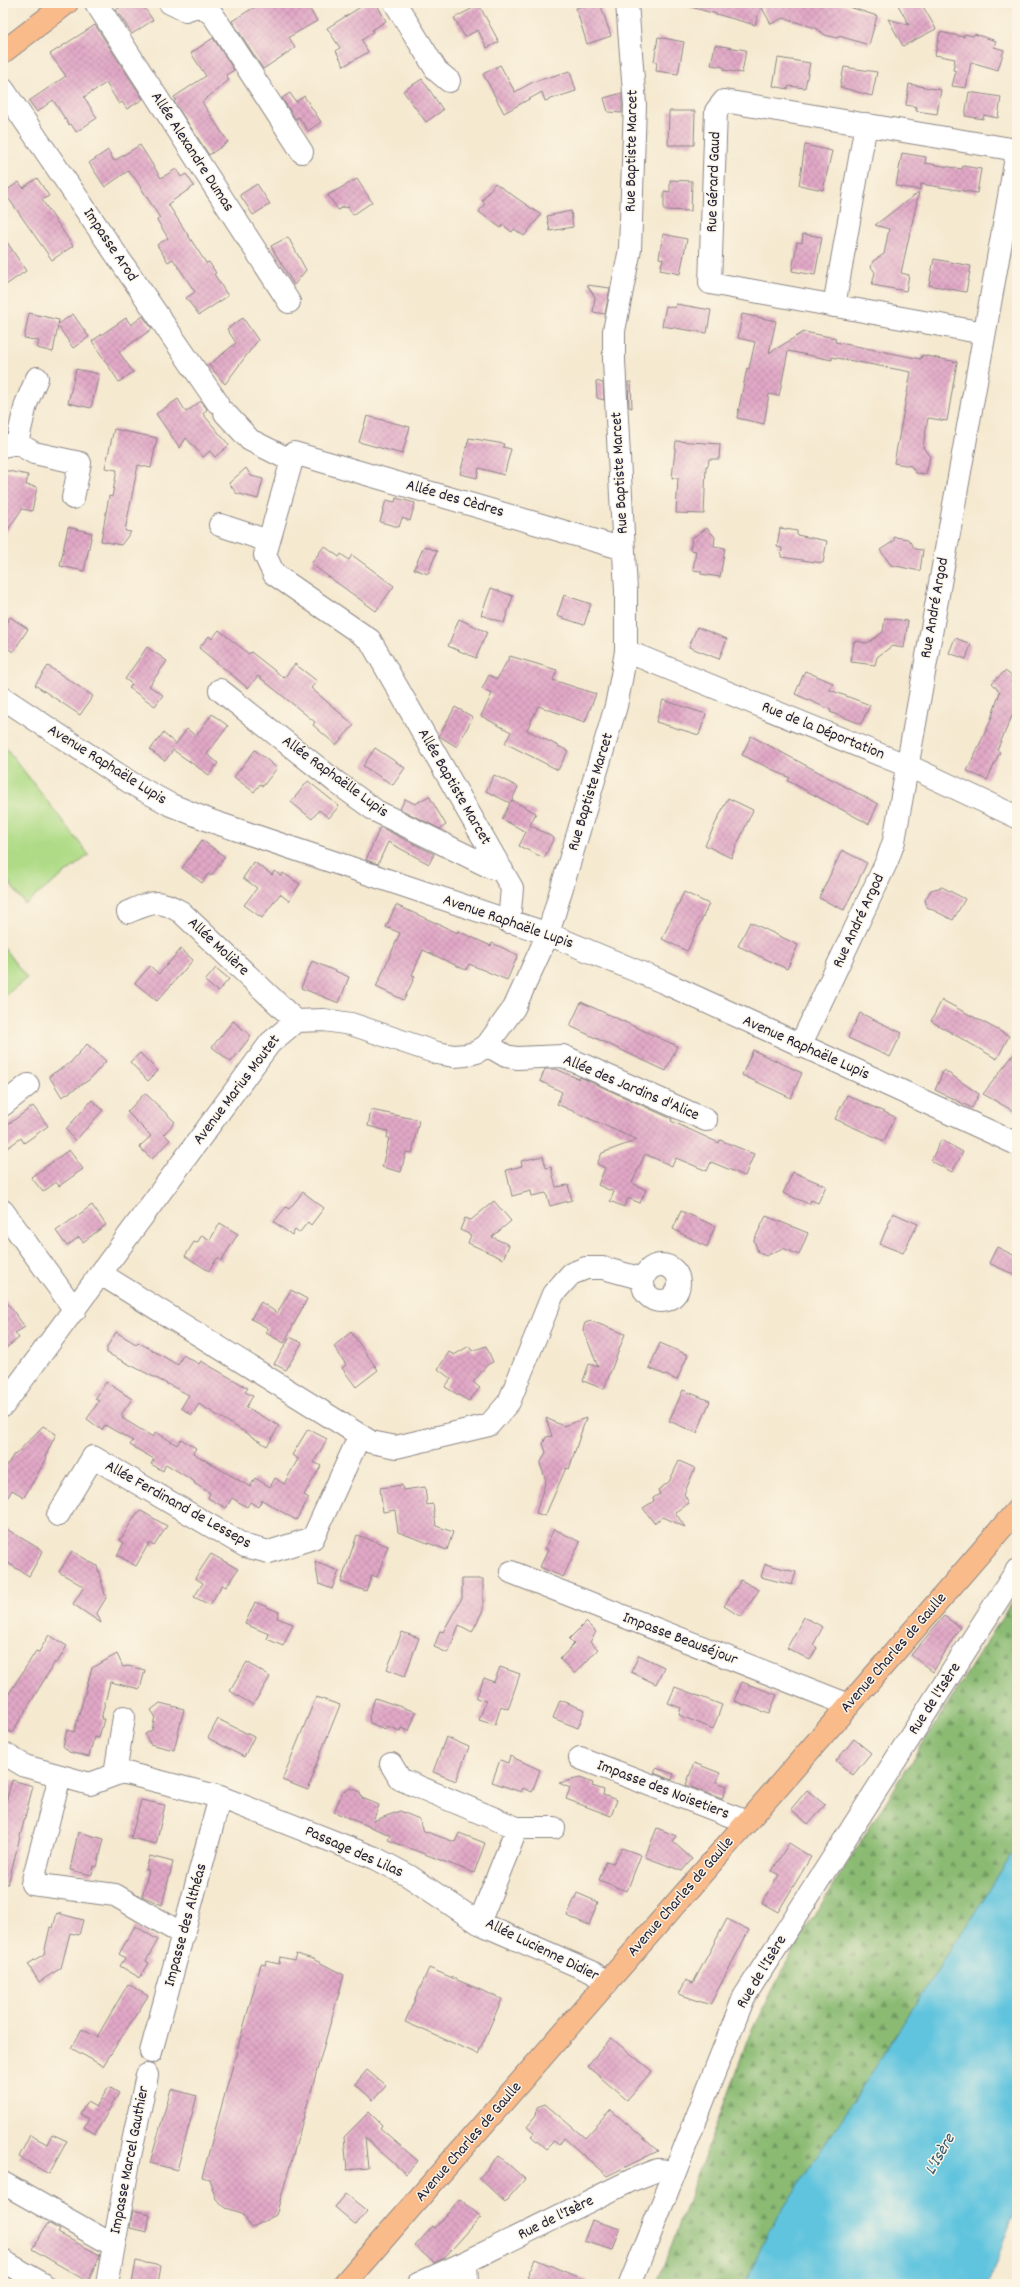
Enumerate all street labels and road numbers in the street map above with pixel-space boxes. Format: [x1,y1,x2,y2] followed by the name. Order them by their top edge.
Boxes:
[145,87,240,217] street label: Allée Alexandre Dumas
[619,90,645,212] street label: Rue Baptiste Marcet
[701,131,727,233] street label: Rue Gérard Gaud
[77,204,143,286] street label: Impasse Arod
[605,411,635,535] street label: Rue Baptiste Marcet
[403,474,507,524] street label: Allée des Cèdres
[915,556,955,660] street label: Rue André Argod
[758,696,888,766] street label: Rue de la Déportation
[43,719,171,811] street label: Avenue Raphaële Lupis
[411,725,497,849] street label: Allée Baptiste Marcet
[277,730,393,824] street label: Allée Raphaëlle Lupis
[562,730,620,854] street label: Rue Baptiste Marcet
[827,870,891,972] street label: Rue André Argod
[440,889,577,955] street label: Avenue Raphaële Lupis
[182,912,254,982] street label: Allée Molière
[739,1010,873,1086] street label: Avenue Raphaële Lupis
[188,1030,286,1150] street label: Avenue Marius Moutet
[559,1049,703,1127] street label: Allée des Jardins d'Alice
[101,1455,256,1555] street label: Allée Ferdinand de Lesseps
[835,1588,953,1718] street label: Avenue Charles de Gaulle
[619,1606,741,1672] street label: Impasse Beauséjour
[903,1658,967,1740] street label: Rue de l'Isère
[593,1754,733,1826] street label: Impasse des Noisetiers
[301,1820,407,1884] street label: Passage des Lilas
[622,1832,740,1962] street label: Avenue Charles de Gaulle
[158,1861,214,1989] street label: Impasse des Althéas
[481,1913,603,1988] street label: Allée Lucienne Didier
[731,1931,793,2013] street label: Rue de l'Isère
[410,2077,528,2207] street label: Avenue Charles de Gaulle
[104,2084,156,2236] street label: Impasse Marcel Gauthier
[514,2190,598,2246] street label: Rue de l'Isère

